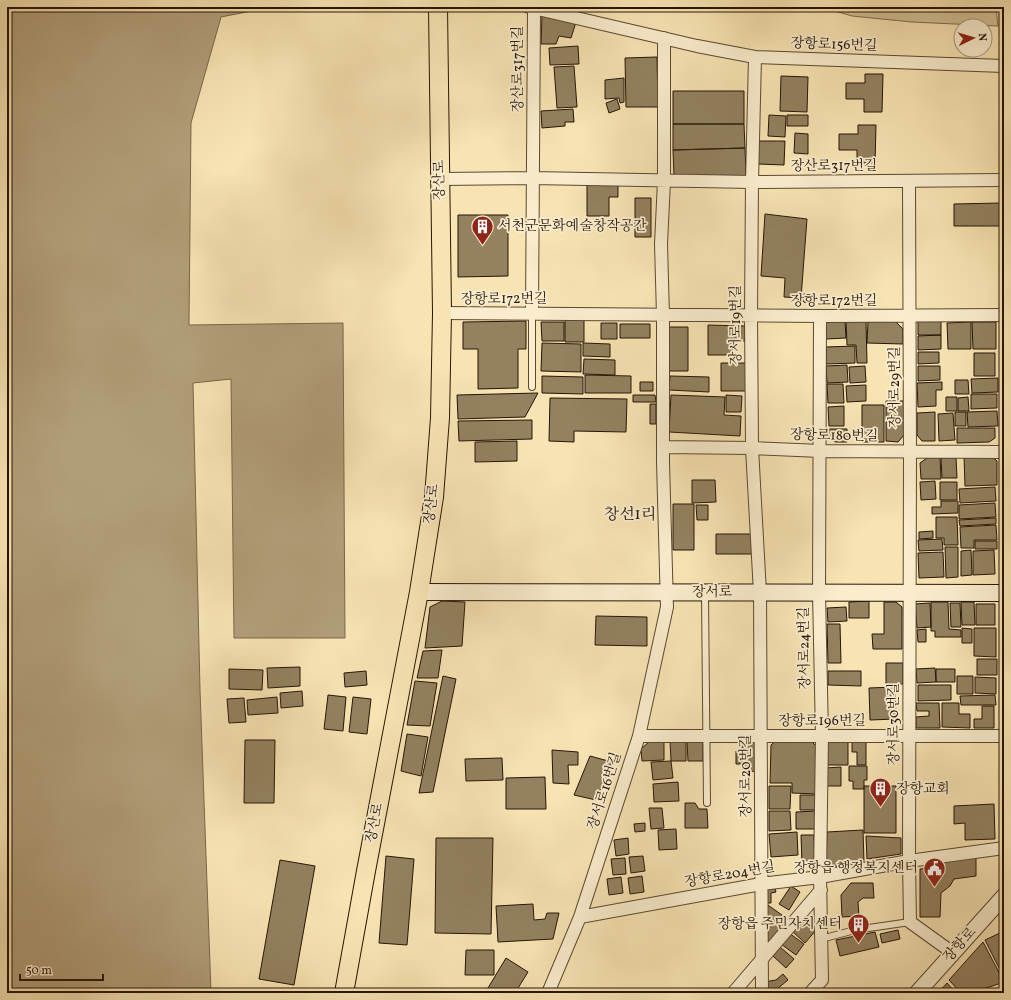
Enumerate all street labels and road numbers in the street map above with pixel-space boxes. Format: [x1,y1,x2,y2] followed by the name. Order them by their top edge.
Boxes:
[509,25,528,113] street label: 장산로317번길
[790,34,878,56] street label: 장항로156번길
[790,157,878,176] street label: 장산로317번길
[430,159,450,200] street label: 장산로
[727,285,746,365] street label: 장서로19번길
[460,290,548,309] street label: 장항로172번길
[790,292,878,311] street label: 장항로172번길
[886,346,905,428] street label: 장서로29번길
[790,426,878,446] street label: 장항로180번길
[420,482,444,525] street label: 장산로
[692,583,733,602] street label: 장서로
[795,606,815,690] street label: 장서로24번길
[885,683,904,765] street label: 장서로30번길
[778,712,866,731] street label: 장항로196번길
[737,734,756,818] street label: 장서로20번길
[584,750,626,832] street label: 장서로16번길
[362,801,388,845] street label: 장산로
[683,858,777,892] street label: 장항로204번길
[939,923,981,966] street label: 장항로

